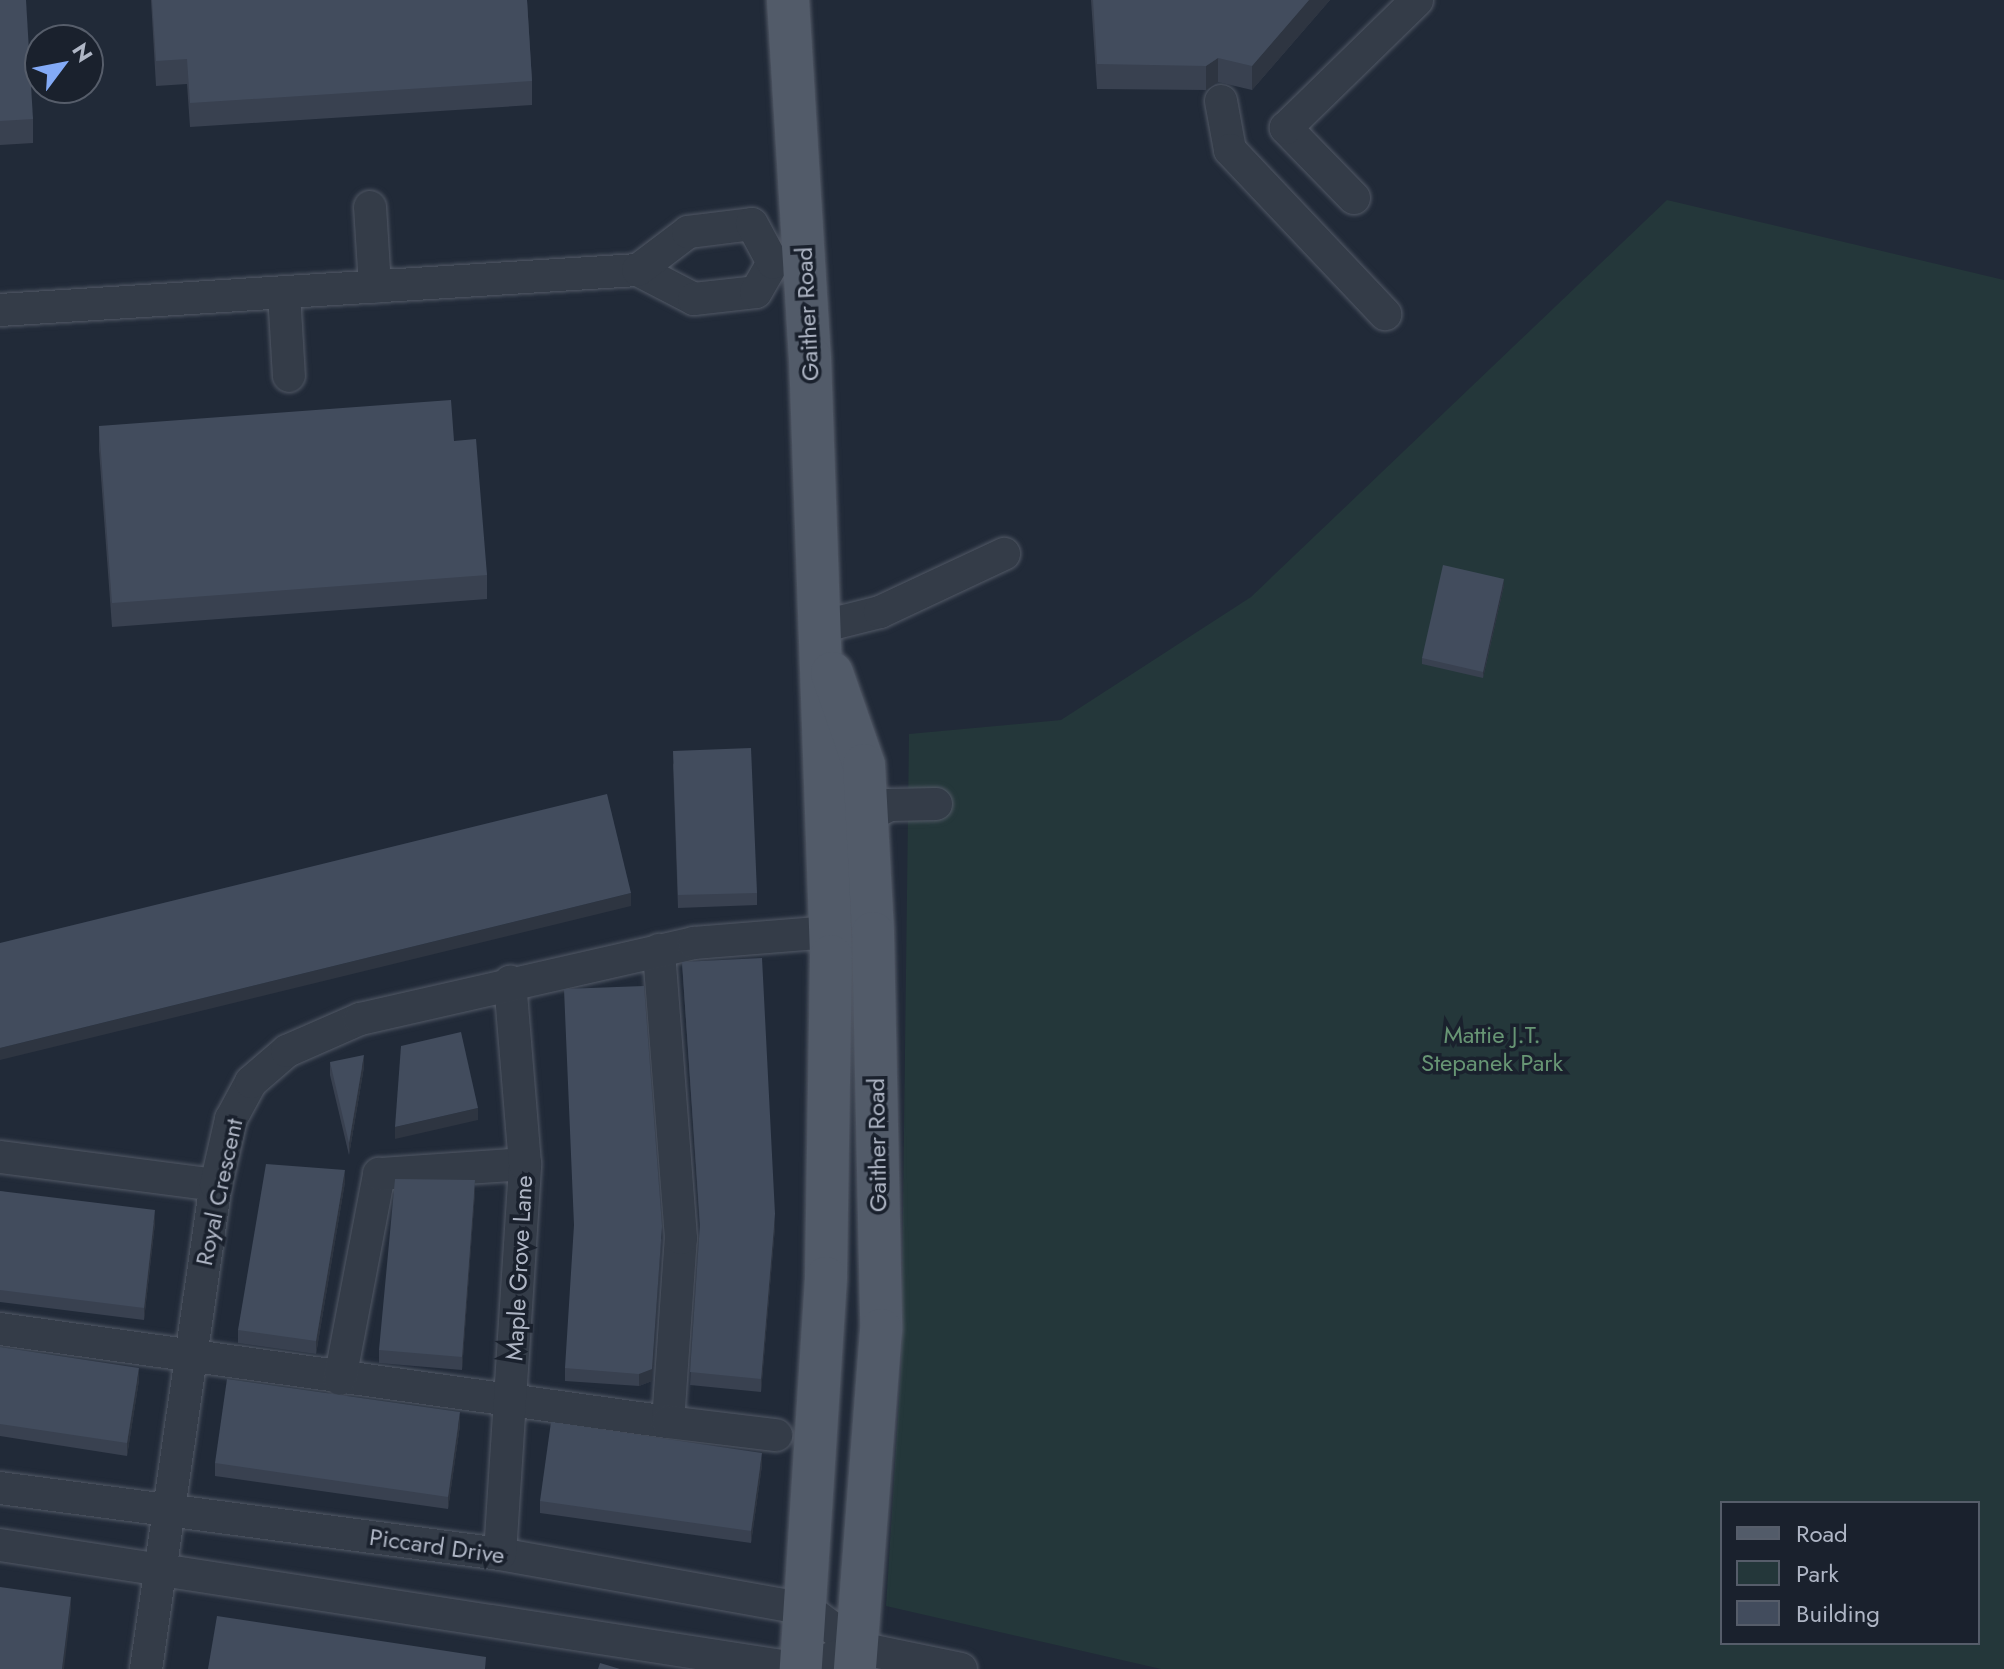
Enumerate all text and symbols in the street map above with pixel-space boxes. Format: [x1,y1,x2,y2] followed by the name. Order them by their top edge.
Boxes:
[24,24,104,104] north arrow
[64,36,101,68] text: N
[789,246,825,382] street label: Gaither Road
[1421,1021,1563,1077] park label: Mattie J.T. Stepanek Park
[861,1078,893,1212] street label: Gaither Road
[189,1116,249,1268] street label: Royal Crescent
[500,1174,538,1362] street label: Maple Grove Lane
[1720,1501,1980,1645] legend
[1796,1516,1848,1551] text: Road
[367,1522,507,1570] street label: Piccard Drive
[1796,1556,1839,1591] text: Park
[1796,1596,1880,1631] text: Building

